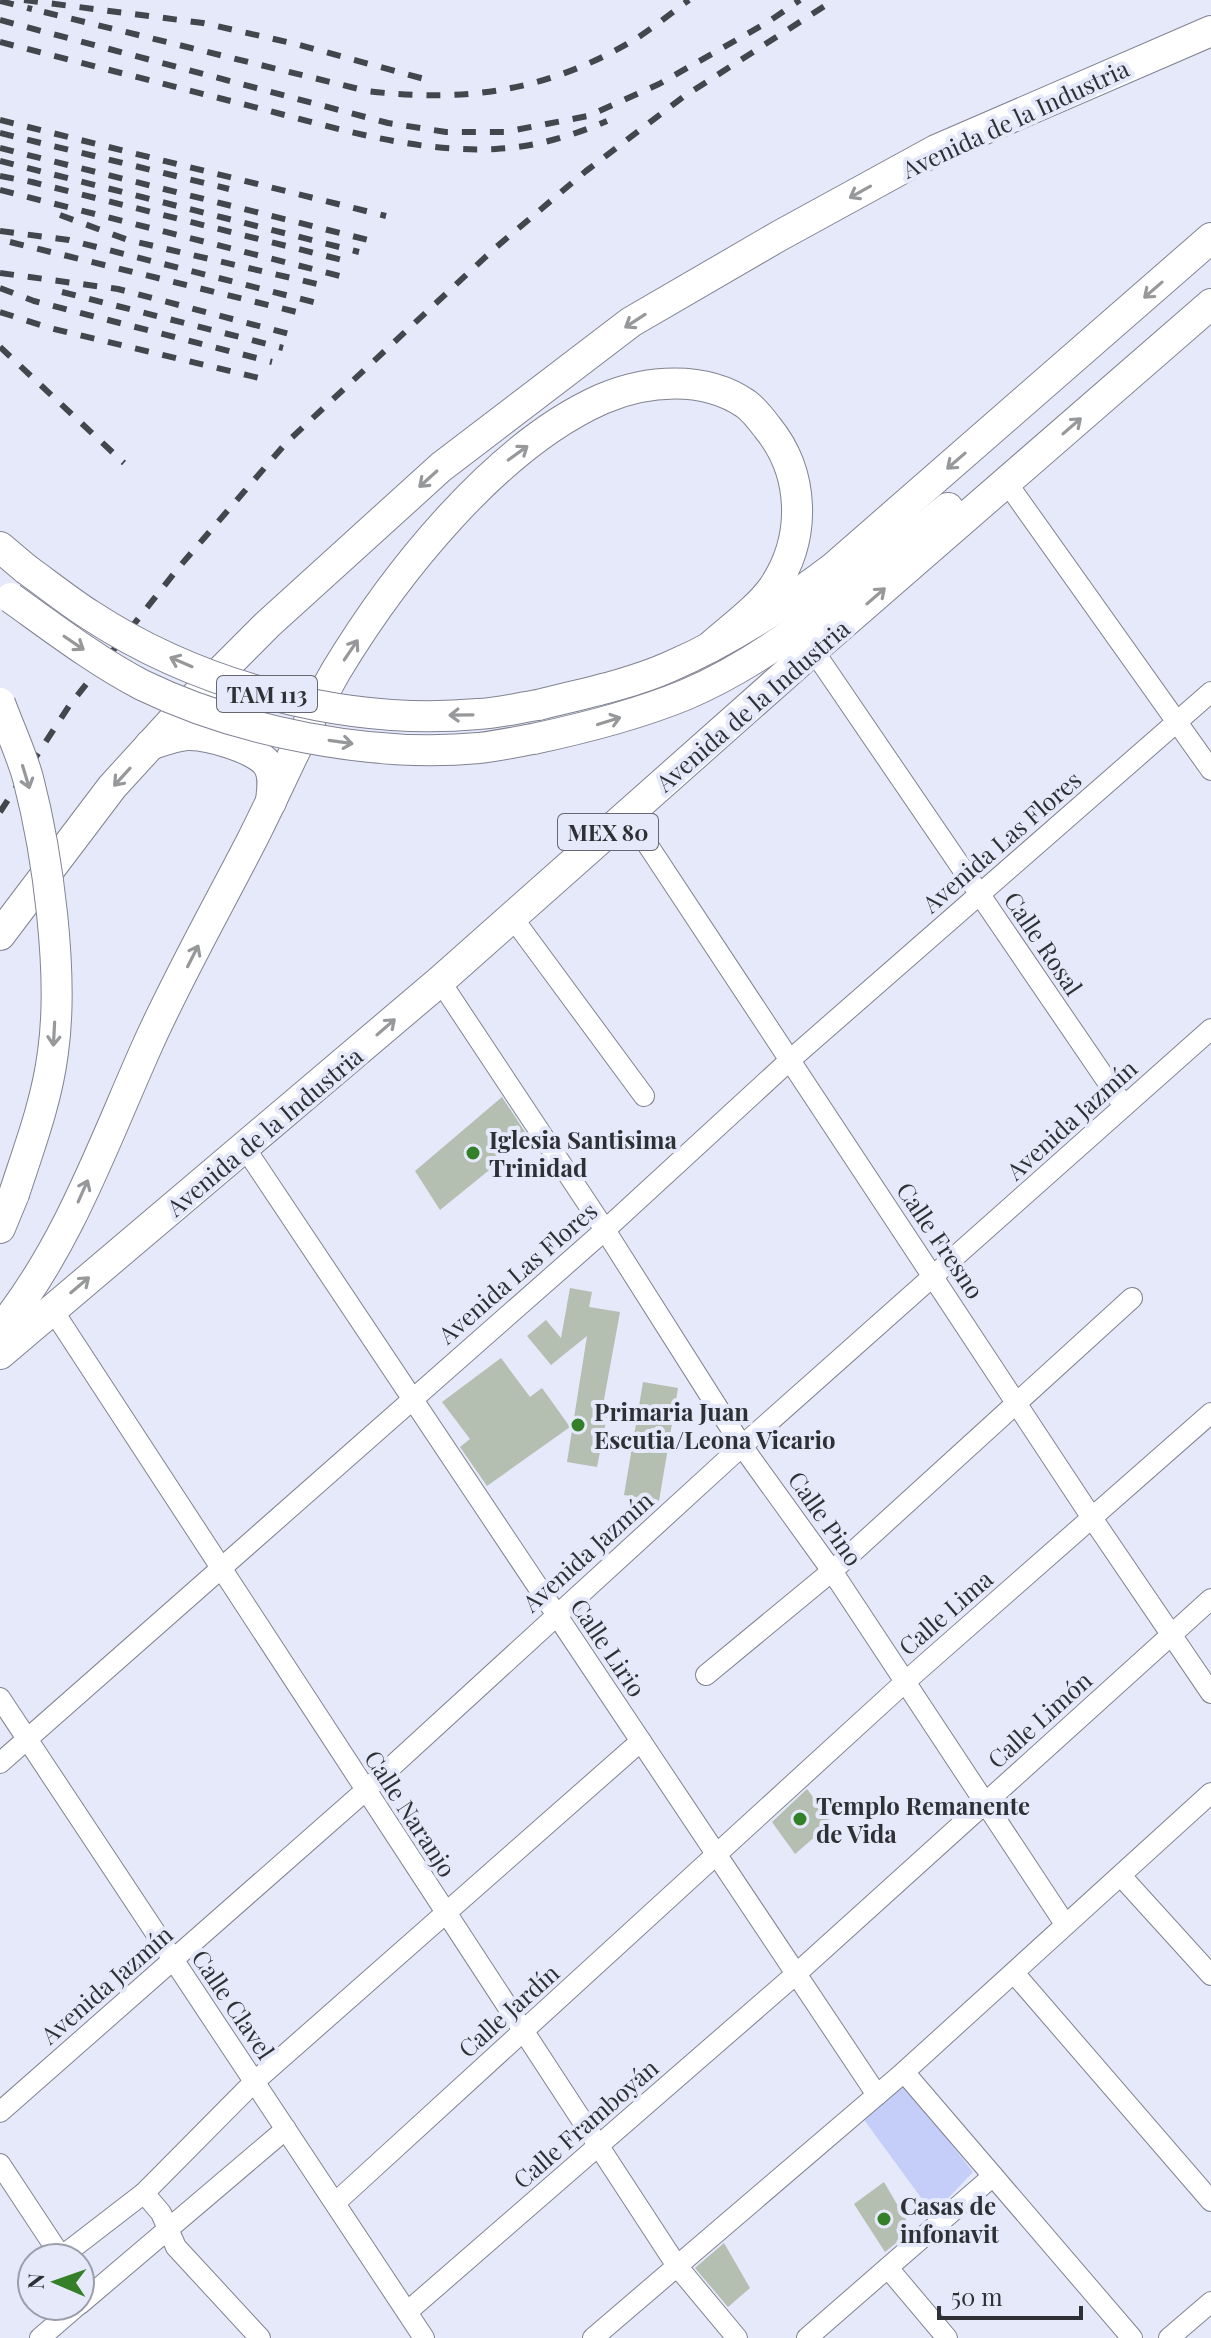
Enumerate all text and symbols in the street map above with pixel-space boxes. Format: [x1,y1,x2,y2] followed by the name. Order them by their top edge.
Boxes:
[895,51,1134,185] street label: Avenida de la Industria
[849,184,872,200] one-way arrow
[1143,281,1163,299] one-way arrow
[624,312,646,329] one-way arrow
[1062,418,1082,436] one-way arrow
[507,445,528,462] one-way arrow
[947,451,967,469] one-way arrow
[419,470,439,488] one-way arrow
[865,588,885,606] one-way arrow
[648,612,856,799] street label: Avenida de la Industria
[63,635,85,651] one-way arrow
[343,640,359,662] one-way arrow
[169,653,193,668] one-way arrow
[217,676,317,712] road number: TAM 113
[448,707,475,722] one-way arrow
[596,713,622,728] one-way arrow
[328,736,353,751] one-way arrow
[19,763,34,789] one-way arrow
[914,763,1087,920] street label: Avenida Las Flores
[113,766,131,786] one-way arrow
[558,814,658,850] road number: MEX 80
[998,885,1090,1001] street label: Calle Rosal
[185,944,201,968] one-way arrow
[376,1018,396,1036] one-way arrow
[47,1020,62,1047] one-way arrow
[158,1039,369,1223] street label: Avenida de la Industria
[998,1052,1143,1187] street label: Avenida Jazmín
[489,1123,678,1183] place label: Iglesia Santisima Trinidad
[464,1144,482,1162] marker: Iglesia Santisima Trinidad
[890,1175,992,1305] street label: Calle Fresno
[76,1179,91,1203] one-way arrow
[430,1194,603,1351] street label: Avenida Las Flores
[70,1276,90,1294] one-way arrow
[594,1395,836,1455] place label: Primaria Juan Escutia/Leona Vicario
[569,1416,587,1434] marker: Primaria Juan Escutia/Leona Vicario
[782,1464,870,1572] street label: Calle Pino
[514,1484,659,1619] street label: Avenida Jazmín
[891,1562,999,1662] street label: Calle Lima
[564,1592,654,1702] street label: Calle Lirio
[980,1664,1098,1774] street label: Calle Limón
[358,1743,464,1883] street label: Calle Naranjo
[816,1789,1030,1849] place label: Templo Remanente de Vida
[791,1810,809,1828] marker: Templo Remanente de Vida
[32,1918,179,2051] street label: Avenida Jazmín
[186,1943,283,2065] street label: Calle Clavel
[451,1956,565,2064] street label: Calle Jardín
[506,2051,664,2195] street label: Calle Framboyán
[900,2189,1000,2249] place label: Casas de infonavit
[875,2210,893,2228] marker: Casas de infonavit
[16,2242,96,2322] north arrow
[939,2270,1081,2320] scale bar
[20,2273,50,2290] text: N
[951,2280,1003,2312] text: 50 m

